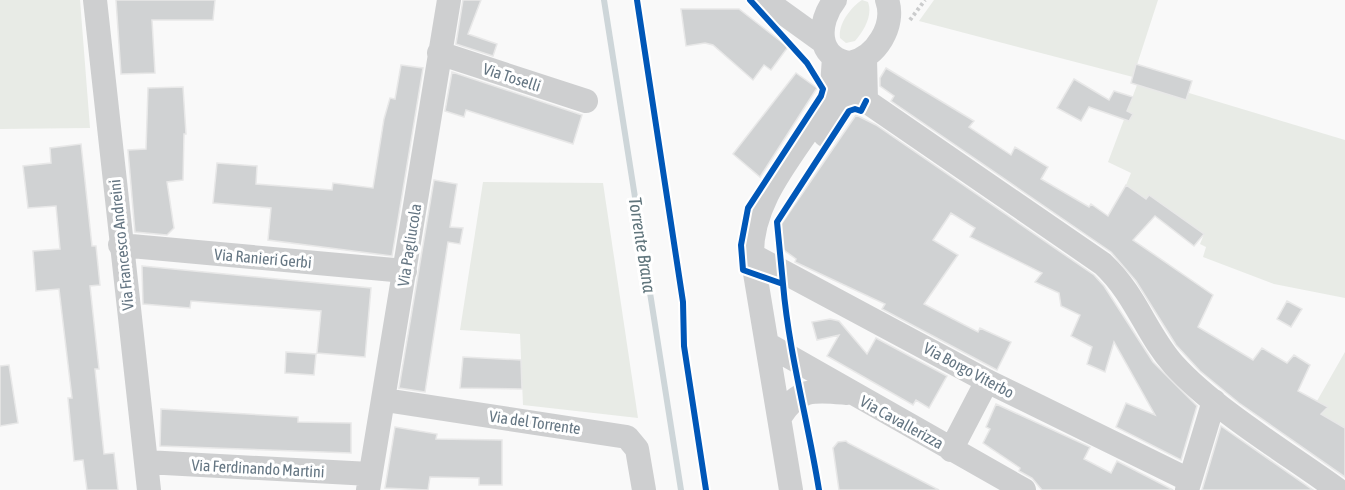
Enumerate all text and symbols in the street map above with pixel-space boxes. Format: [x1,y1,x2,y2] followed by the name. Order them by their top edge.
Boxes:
[481,59,543,95] street label: Via Toselli
[105,179,137,311] street label: Via Francesco Andreini
[625,196,661,295] water label: Torrente Brana
[394,202,425,288] street label: Via Pagliucola
[214,245,312,271] street label: Via Ranieri Gerbi
[920,339,1017,402] street label: Via Borgo Viterbo
[857,392,947,452] street label: Via Cavallerizza
[488,407,582,437] street label: Via del Torrente
[191,456,325,480] street label: Via Ferdinando Martini

